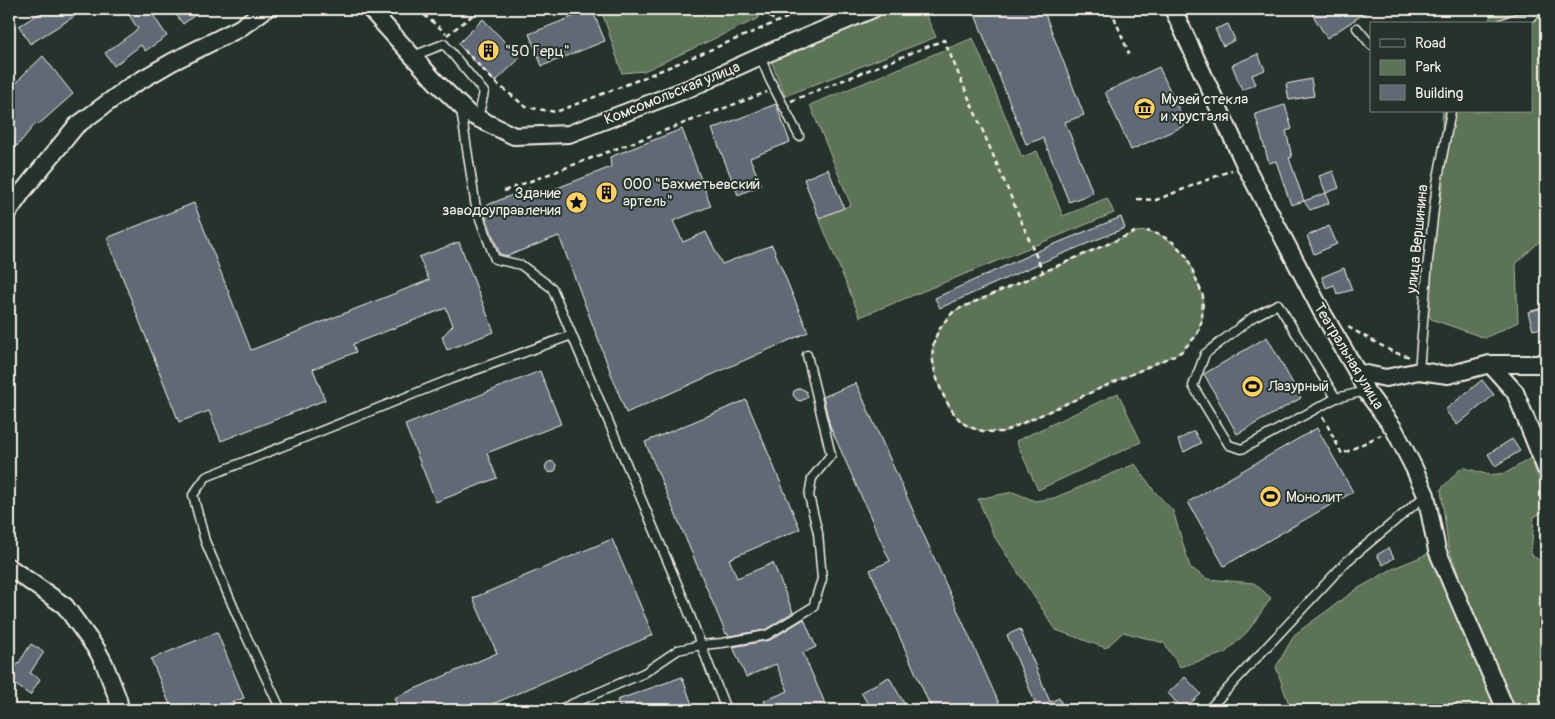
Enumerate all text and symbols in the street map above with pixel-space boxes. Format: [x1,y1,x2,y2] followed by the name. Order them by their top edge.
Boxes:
[1370,22,1532,112] legend
[1415,34,1446,53] text: Road
[477,39,501,63] building icon: "50 Герц"
[505,42,570,61] place label: "50 Герц"
[601,57,743,129] street label: Комсомольская улица
[1415,58,1442,77] text: Park
[1415,84,1463,103] text: Building
[1161,90,1248,126] place label: Музей стекла и хрусталя
[1133,96,1157,120] museum icon: Музей стекла и хрусталя
[623,175,760,211] place label: ООО "Бахметьевский артель"
[595,181,619,205] building icon: ООО "Бахметьевский артель"
[442,184,562,220] place label: Здание заводоуправления
[1402,184,1433,295] street label: улица Вершинина
[565,190,589,214] place icon: Здание заводоуправления
[1309,299,1388,413] street label: Театральная улица
[1240,374,1264,398] sports icon: Лазурный
[1267,377,1329,396] place label: Лазурный
[1258,485,1282,509] sports icon: Монолит
[1286,488,1343,507] place label: Монолит

